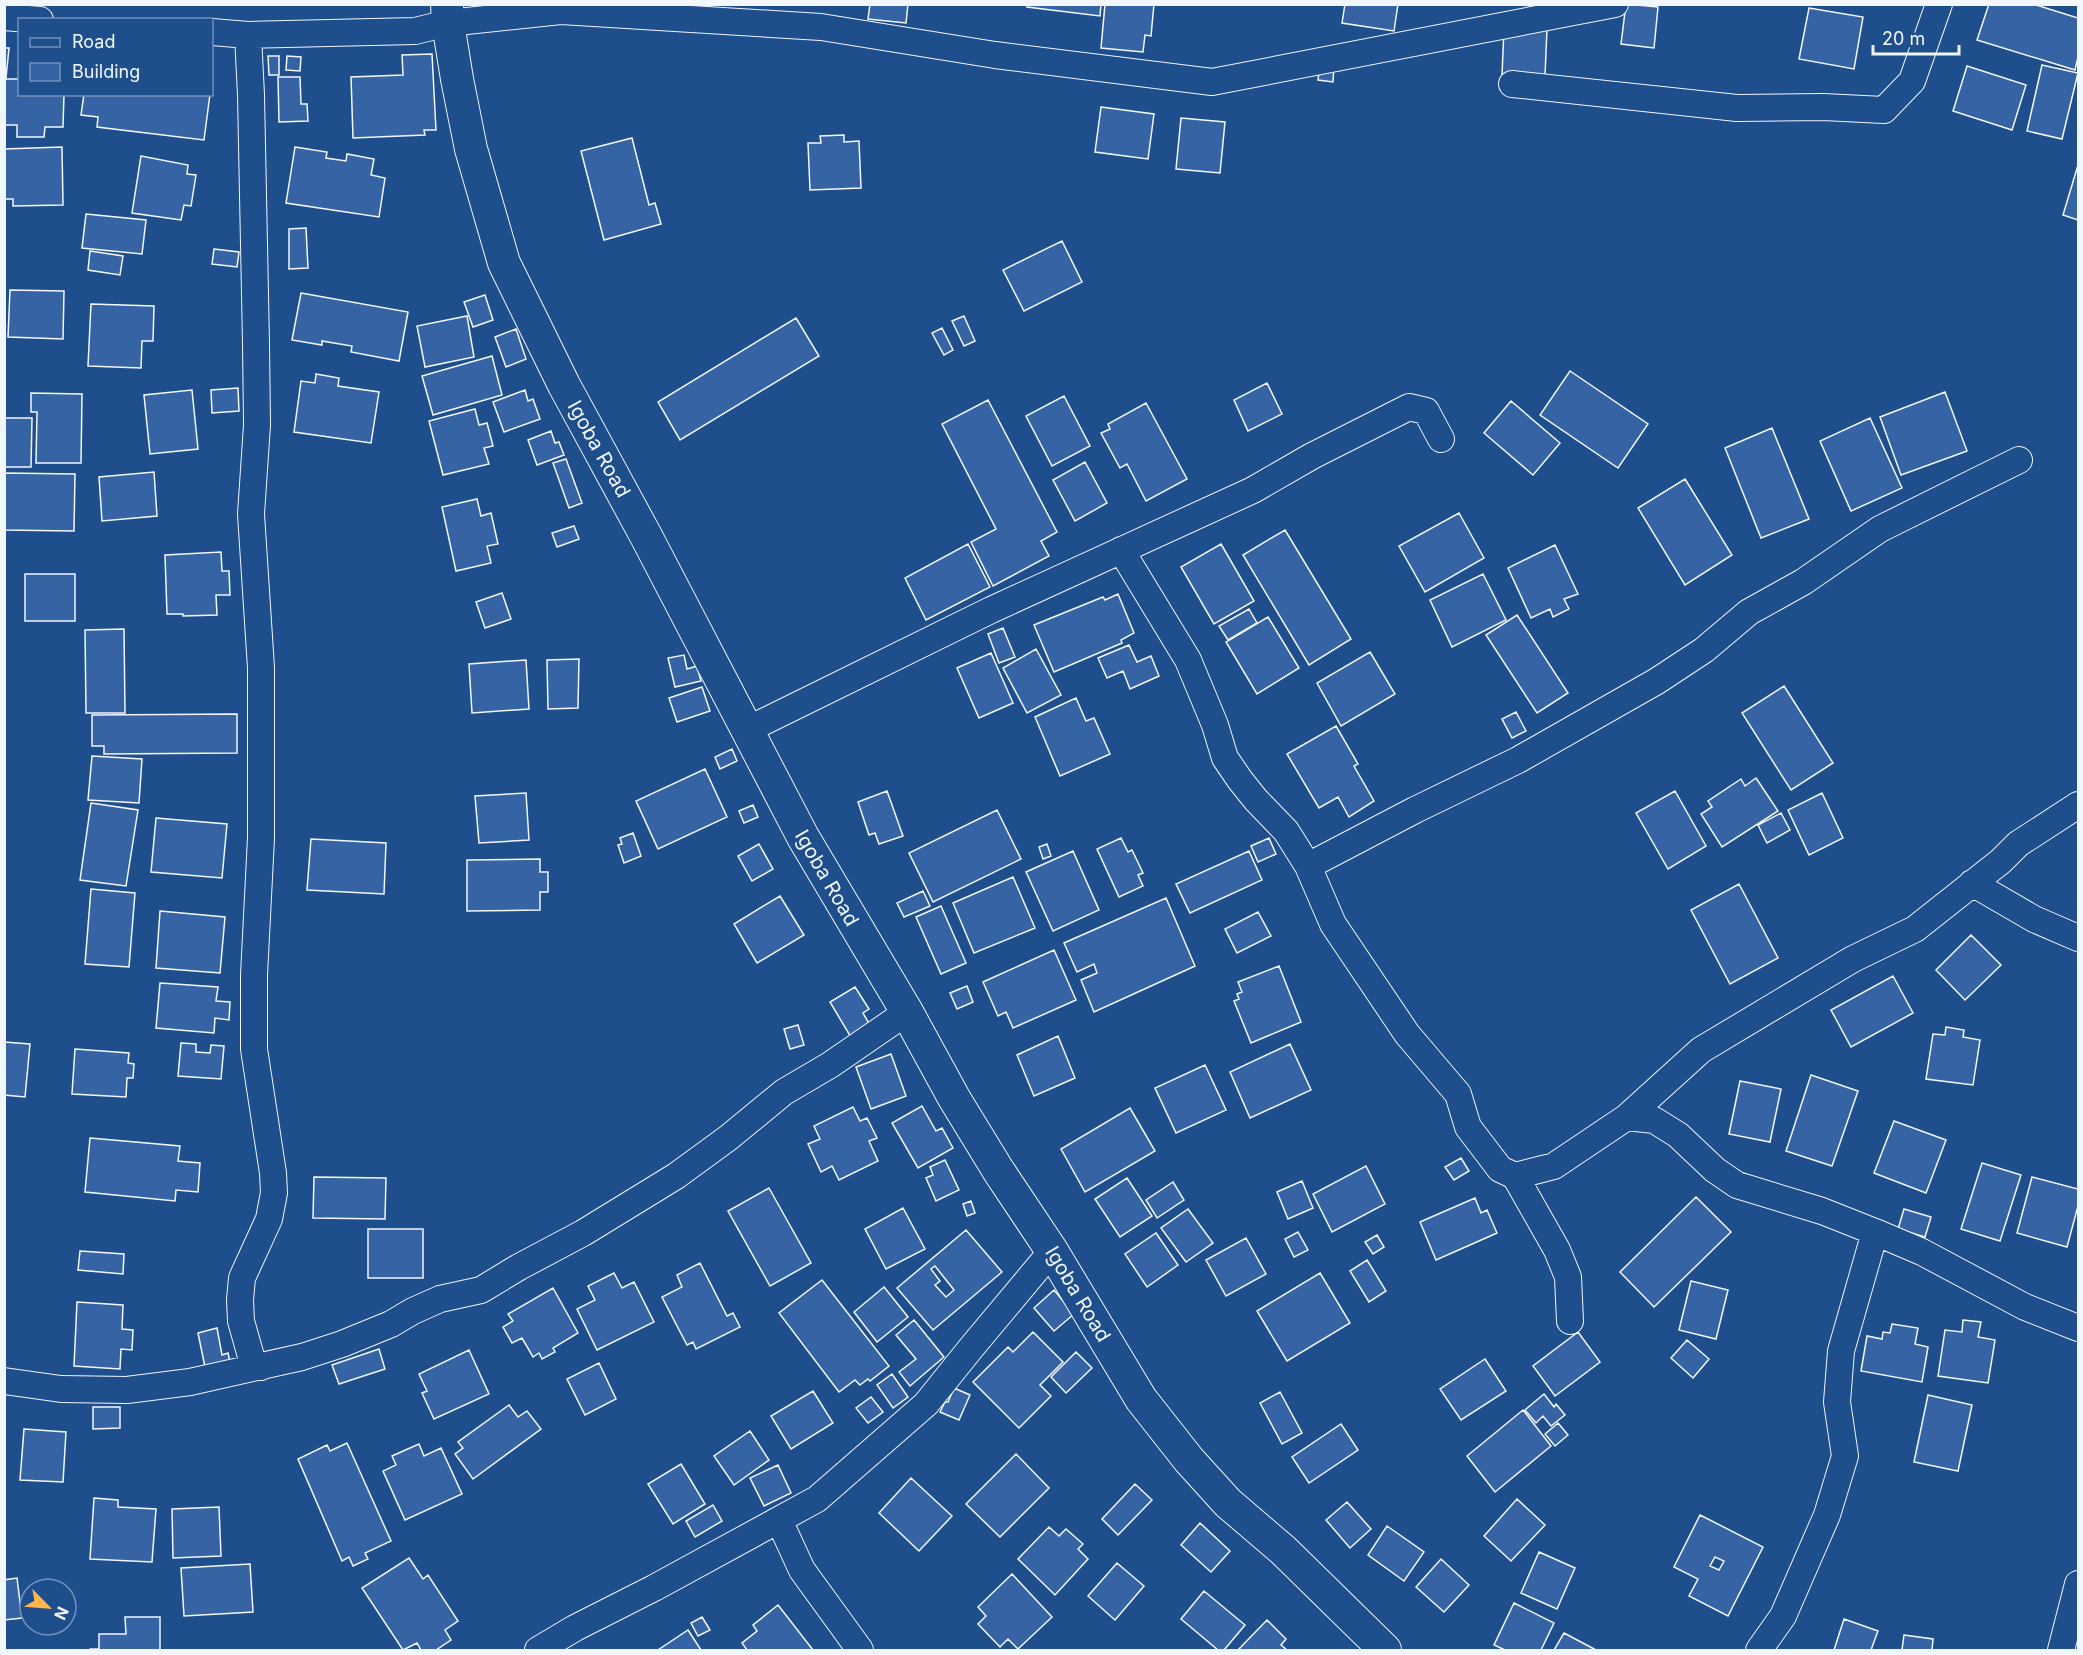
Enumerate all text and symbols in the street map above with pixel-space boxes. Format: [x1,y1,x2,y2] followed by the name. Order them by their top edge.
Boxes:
[18,18,213,96] legend
[1873,18,1958,56] scale bar
[1882,28,1925,49] text: 20 m
[72,31,115,52] text: Road
[72,61,140,82] text: Building
[563,396,635,502] street label: Igoba Road
[790,826,864,930] street label: Igoba Road
[1040,1242,1116,1346] street label: Igoba Road
[18,1577,78,1637] north arrow
[50,1604,73,1623] text: N

